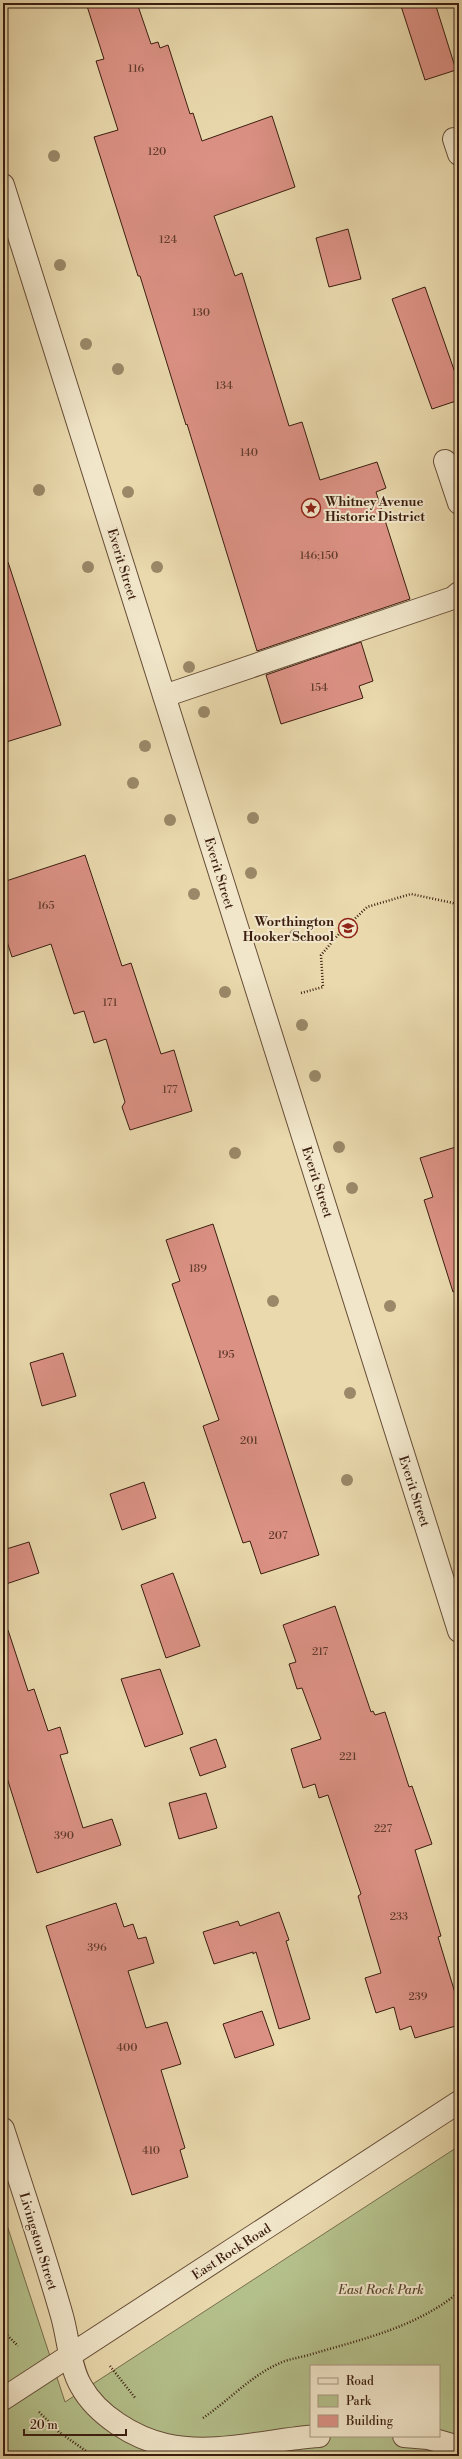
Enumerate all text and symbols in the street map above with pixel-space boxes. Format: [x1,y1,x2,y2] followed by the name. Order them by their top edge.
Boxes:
[128,62,144,76] house number: 116
[148,145,166,159] house number: 120
[159,233,177,247] house number: 124
[192,306,210,320] house number: 130
[215,379,233,393] house number: 134
[240,446,258,460] house number: 140
[324,494,425,525] place label: Whitney Avenue Historic District
[300,497,322,519] place icon: Whitney Avenue Historic District
[104,527,141,602] street label: Everit Street
[300,549,338,563] house number: 146;150
[310,681,328,695] house number: 154
[201,836,238,911] street label: Everit Street
[37,899,55,913] house number: 165
[243,914,335,945] place label: Worthington Hooker School
[337,917,359,939] school or university icon: Worthington Hooker School
[103,996,118,1010] house number: 171
[162,1083,178,1097] house number: 177
[298,1145,336,1220] street label: Everit Street
[189,1262,207,1276] house number: 189
[217,1348,235,1362] house number: 195
[240,1434,258,1448] house number: 201
[395,1454,433,1529] street label: Everit Street
[269,1529,288,1543] house number: 207
[312,1645,329,1659] house number: 217
[339,1750,357,1764] house number: 221
[374,1822,392,1836] house number: 227
[54,1829,74,1843] house number: 390
[390,1910,408,1924] house number: 233
[87,1941,107,1955] house number: 396
[408,1990,428,2004] house number: 239
[116,2041,138,2055] house number: 400
[142,2144,160,2158] house number: 410
[16,2190,61,2293] street label: Livingston Street
[189,2220,275,2283] street label: East Rock Road
[337,2282,424,2298] park label: East Rock Park
[310,2365,440,2437] legend
[346,2374,374,2389] text: Road
[346,2394,372,2409] text: Park
[24,2411,126,2437] scale bar
[345,2414,394,2429] text: Building
[30,2418,58,2433] text: 20 m

